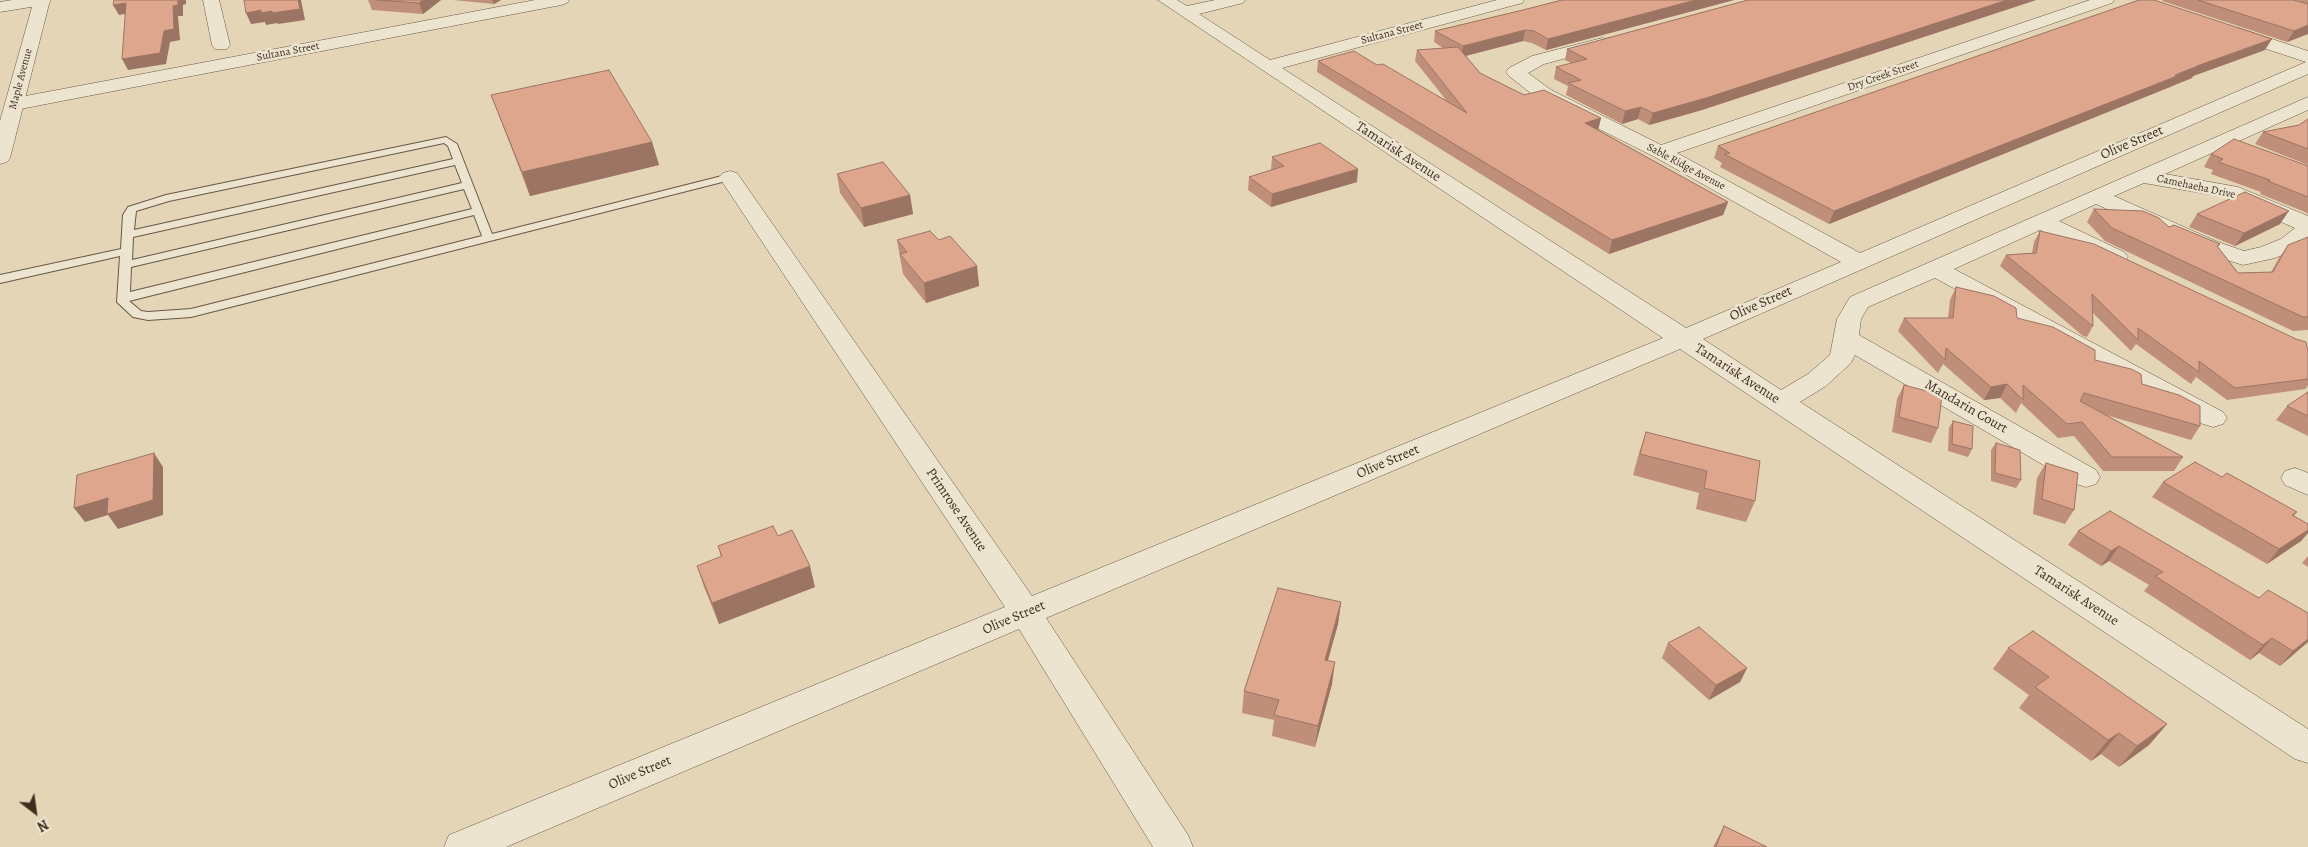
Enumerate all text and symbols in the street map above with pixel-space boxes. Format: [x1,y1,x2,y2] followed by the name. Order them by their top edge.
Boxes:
[1360,18,1424,48] street label: Sultana Street
[256,39,320,65] street label: Sultana Street
[7,47,35,111] street label: Maple Avenue
[1846,58,1920,94] street label: Dry Creek Street
[1352,118,1444,186] street label: Tamarisk Avenue
[2098,122,2166,164] street label: Olive Street
[1644,141,1728,193] street label: Sable Ridge Avenue
[2156,172,2236,202] street label: Camehaeha Drive
[1727,283,1795,325] street label: Olive Street
[1691,340,1783,408] street label: Tamarisk Avenue
[1922,377,2010,437] street label: Mandarin Court
[1354,441,1422,483] street label: Olive Street
[922,465,990,555] street label: Primrose Avenue
[2030,562,2122,630] street label: Tamarisk Avenue
[980,597,1048,639] street label: Olive Street
[606,752,674,794] street label: Olive Street
[10,787,60,837] north arrow
[34,815,52,836] text: N

